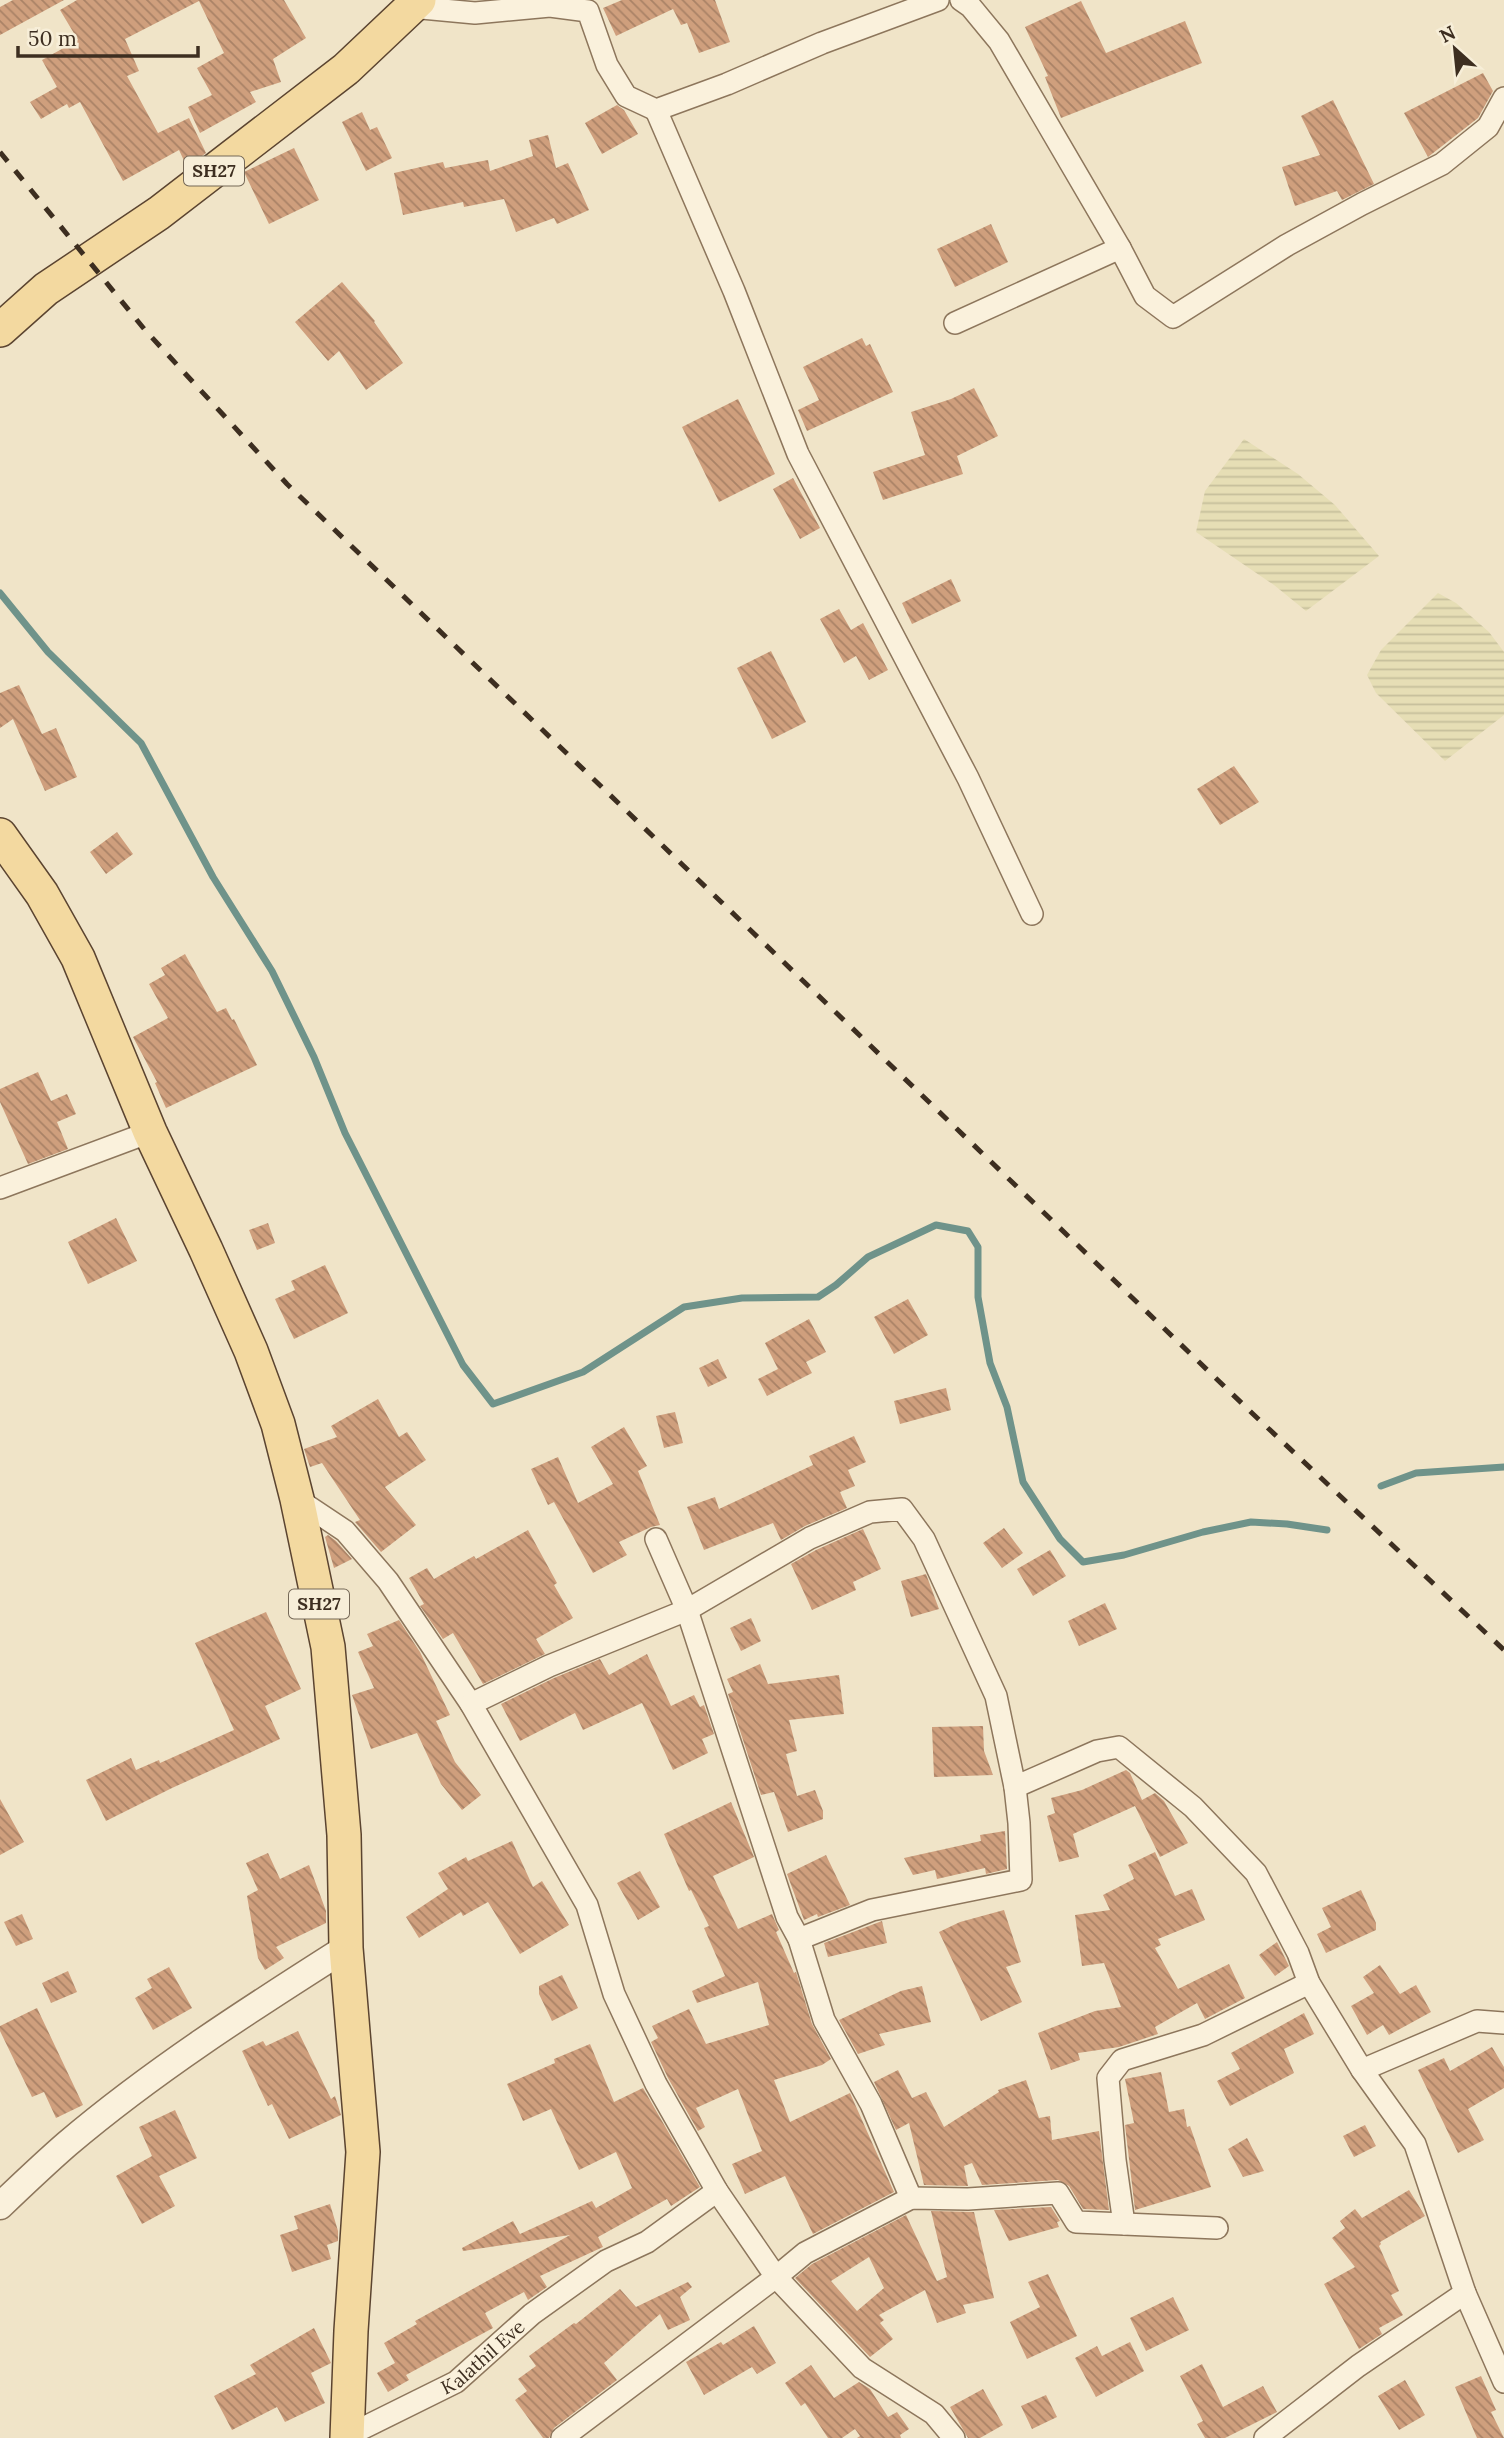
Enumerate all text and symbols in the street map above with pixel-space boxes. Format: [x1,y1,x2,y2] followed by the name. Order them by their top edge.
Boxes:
[18,14,198,58] scale bar
[1420,14,1490,84] north arrow
[1435,20,1460,48] text: N
[28,25,77,52] text: 50 m
[184,156,244,186] road number: SH27
[289,1590,349,1618] road number: SH27
[437,2314,530,2400] street label: Kalathil Eve

